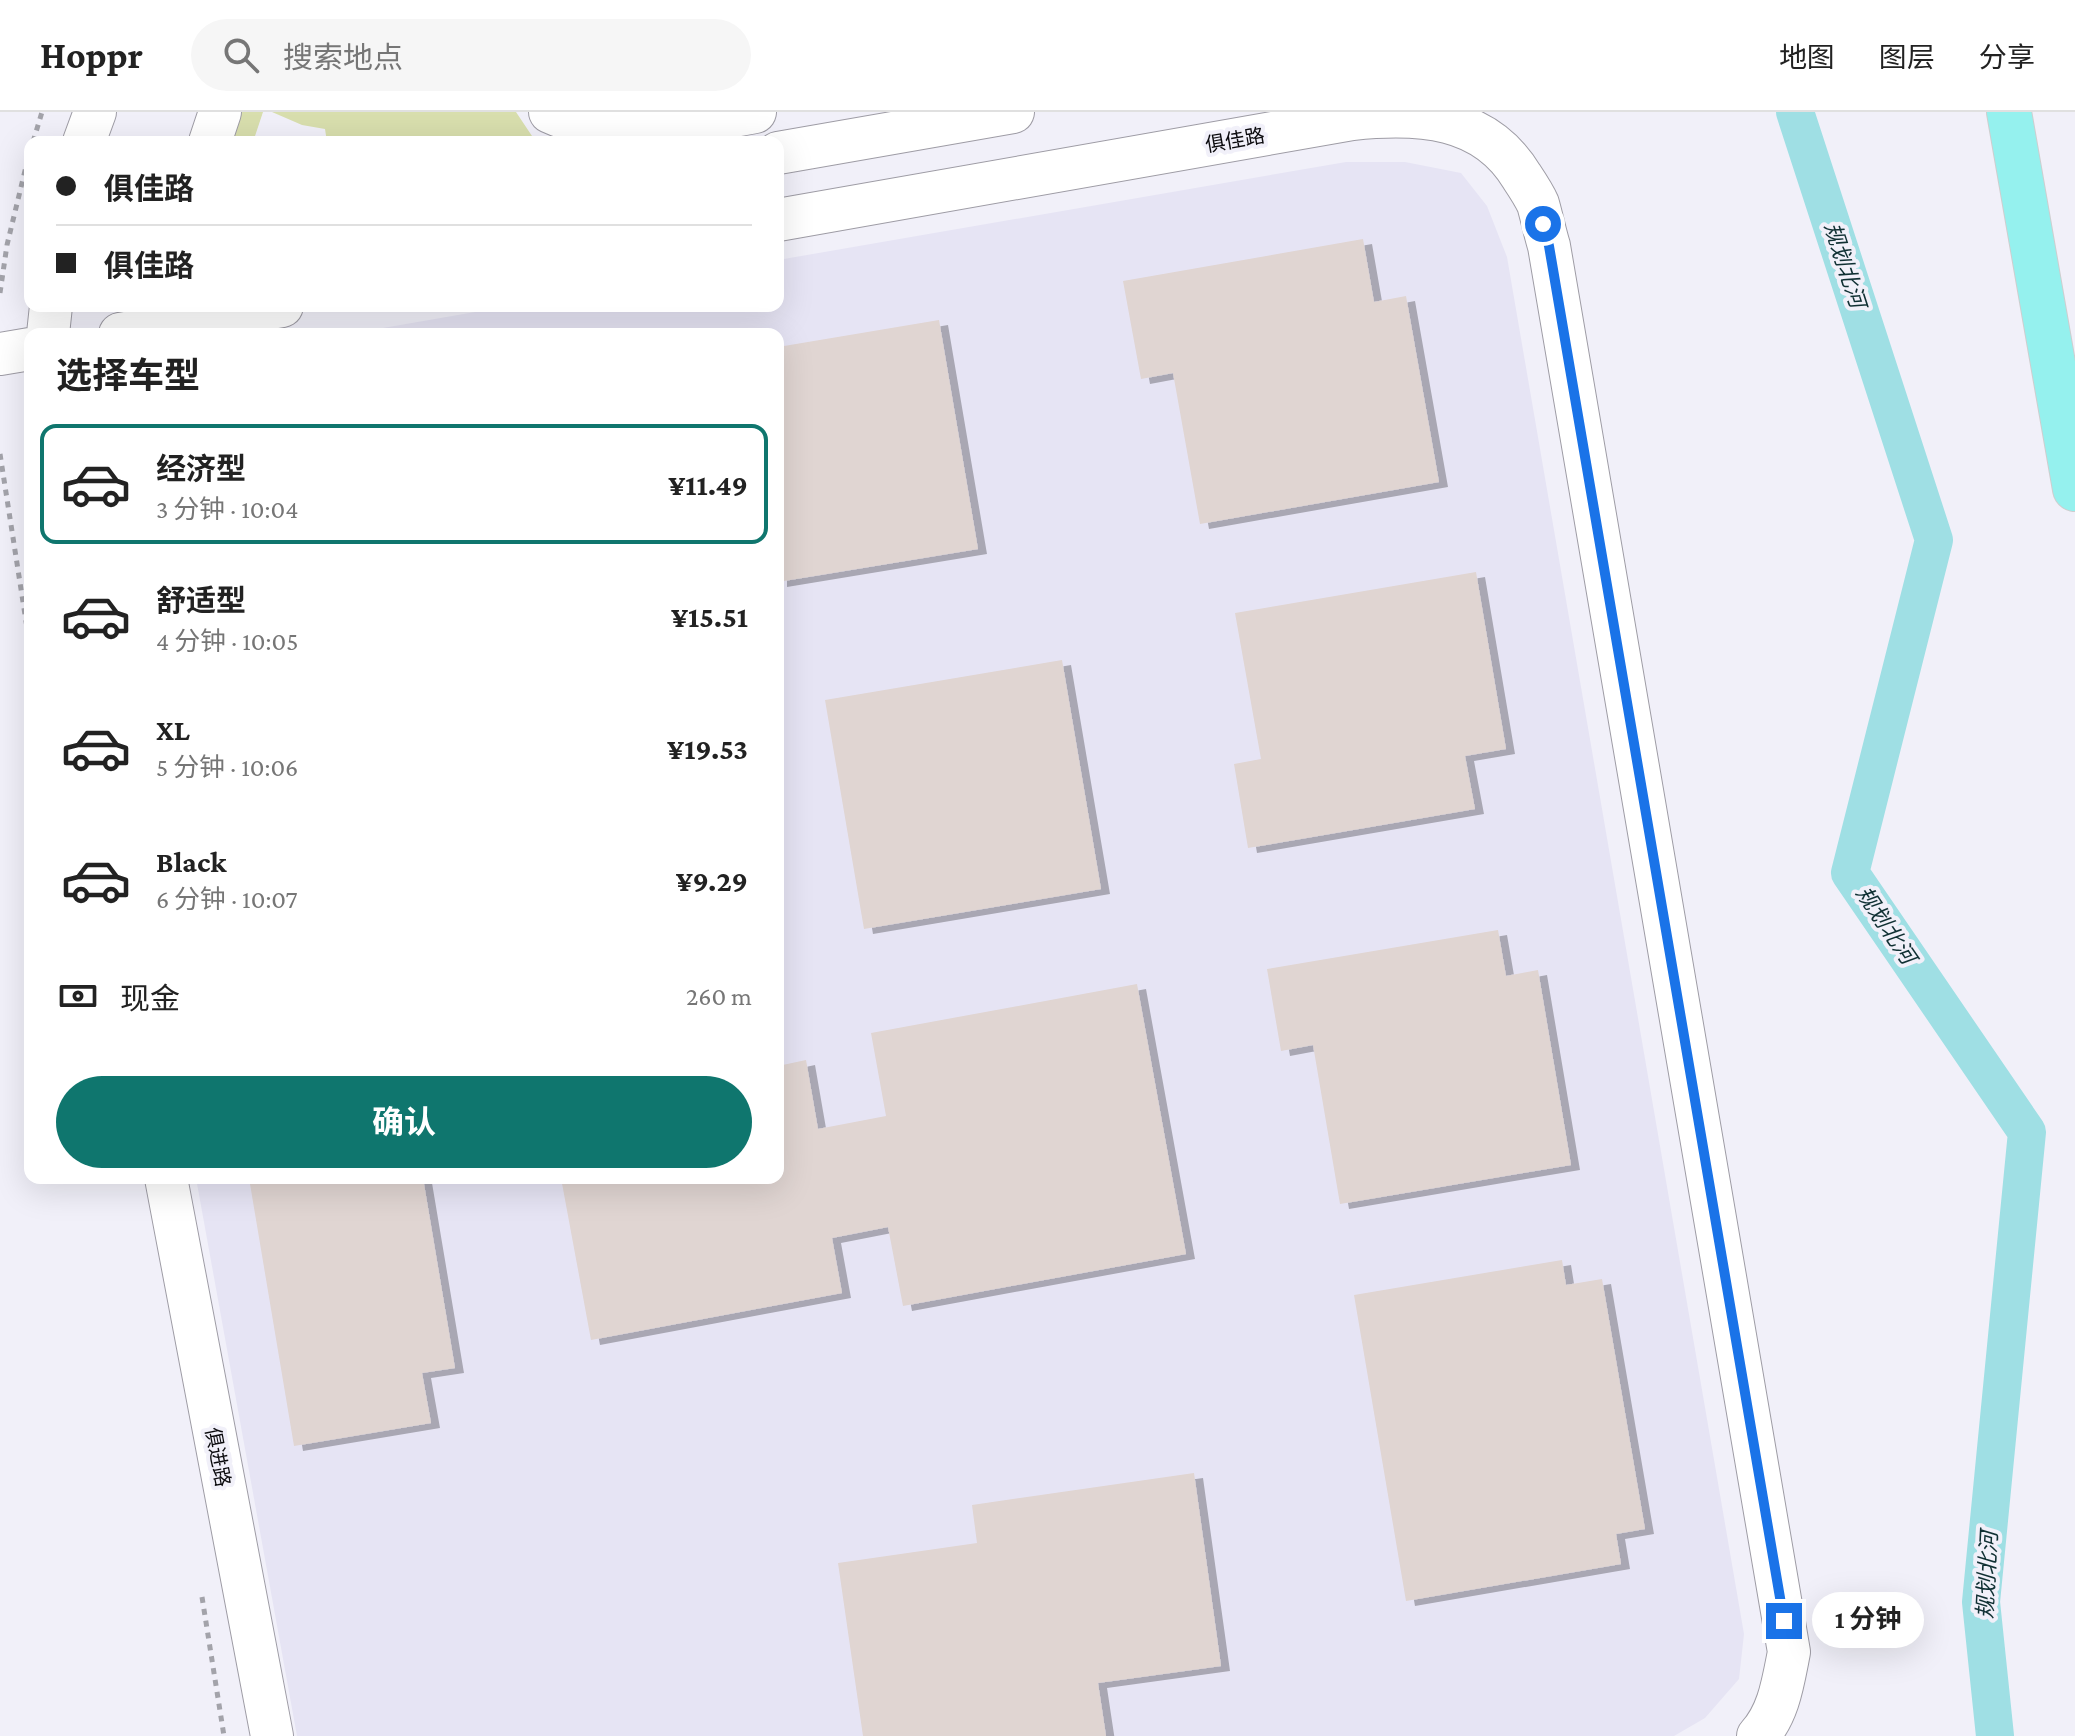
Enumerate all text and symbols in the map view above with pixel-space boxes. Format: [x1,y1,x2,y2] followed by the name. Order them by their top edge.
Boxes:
[191,19,751,91] search box
[219,33,263,77] icon: search
[40,34,143,76] text: Hoppr
[283,41,403,74] text: 搜索地点
[1779,42,1835,73] text: 地图
[1879,42,1935,73] text: 图层
[1979,42,2035,73] text: 分享
[1204,124,1266,156] street label: 俱佳路
[104,172,194,205] text: 俱佳路
[1525,206,1561,242] route start
[1820,219,1872,315] water label: 规划北河
[104,249,194,282] text: 俱佳路
[56,356,200,396] text: 选择车型
[60,448,132,520] icon: car
[156,452,246,485] text: 经济型
[668,468,748,501] text: ¥11.49
[156,495,298,524] text: 3 分钟 · 10:04
[60,580,132,652] icon: car
[156,584,246,617] text: 舒适型
[671,600,748,633] text: ¥15.51
[156,627,298,656] text: 4 分钟 · 10:05
[60,712,132,784] icon: car
[156,713,190,746] text: XL
[667,732,748,765] text: ¥19.53
[156,753,298,782] text: 5 分钟 · 10:06
[60,844,132,916] icon: car
[156,845,227,878] text: Black
[676,864,748,897] text: ¥9.29
[1851,882,1923,972] water label: 规划北河
[156,885,297,914] text: 6 分钟 · 10:07
[56,974,100,1018] icon: cash
[120,982,180,1015] text: 现金
[686,982,752,1011] text: 260 m
[56,1076,752,1168] button: 确认
[201,1425,235,1489] street label: 俱进路
[1972,1526,2002,1620] water label: 规划北河
[1812,1593,1924,1649] callout: 1 分钟
[1766,1603,1802,1639] route end
[1835,1605,1901,1634] text: 1 分钟

